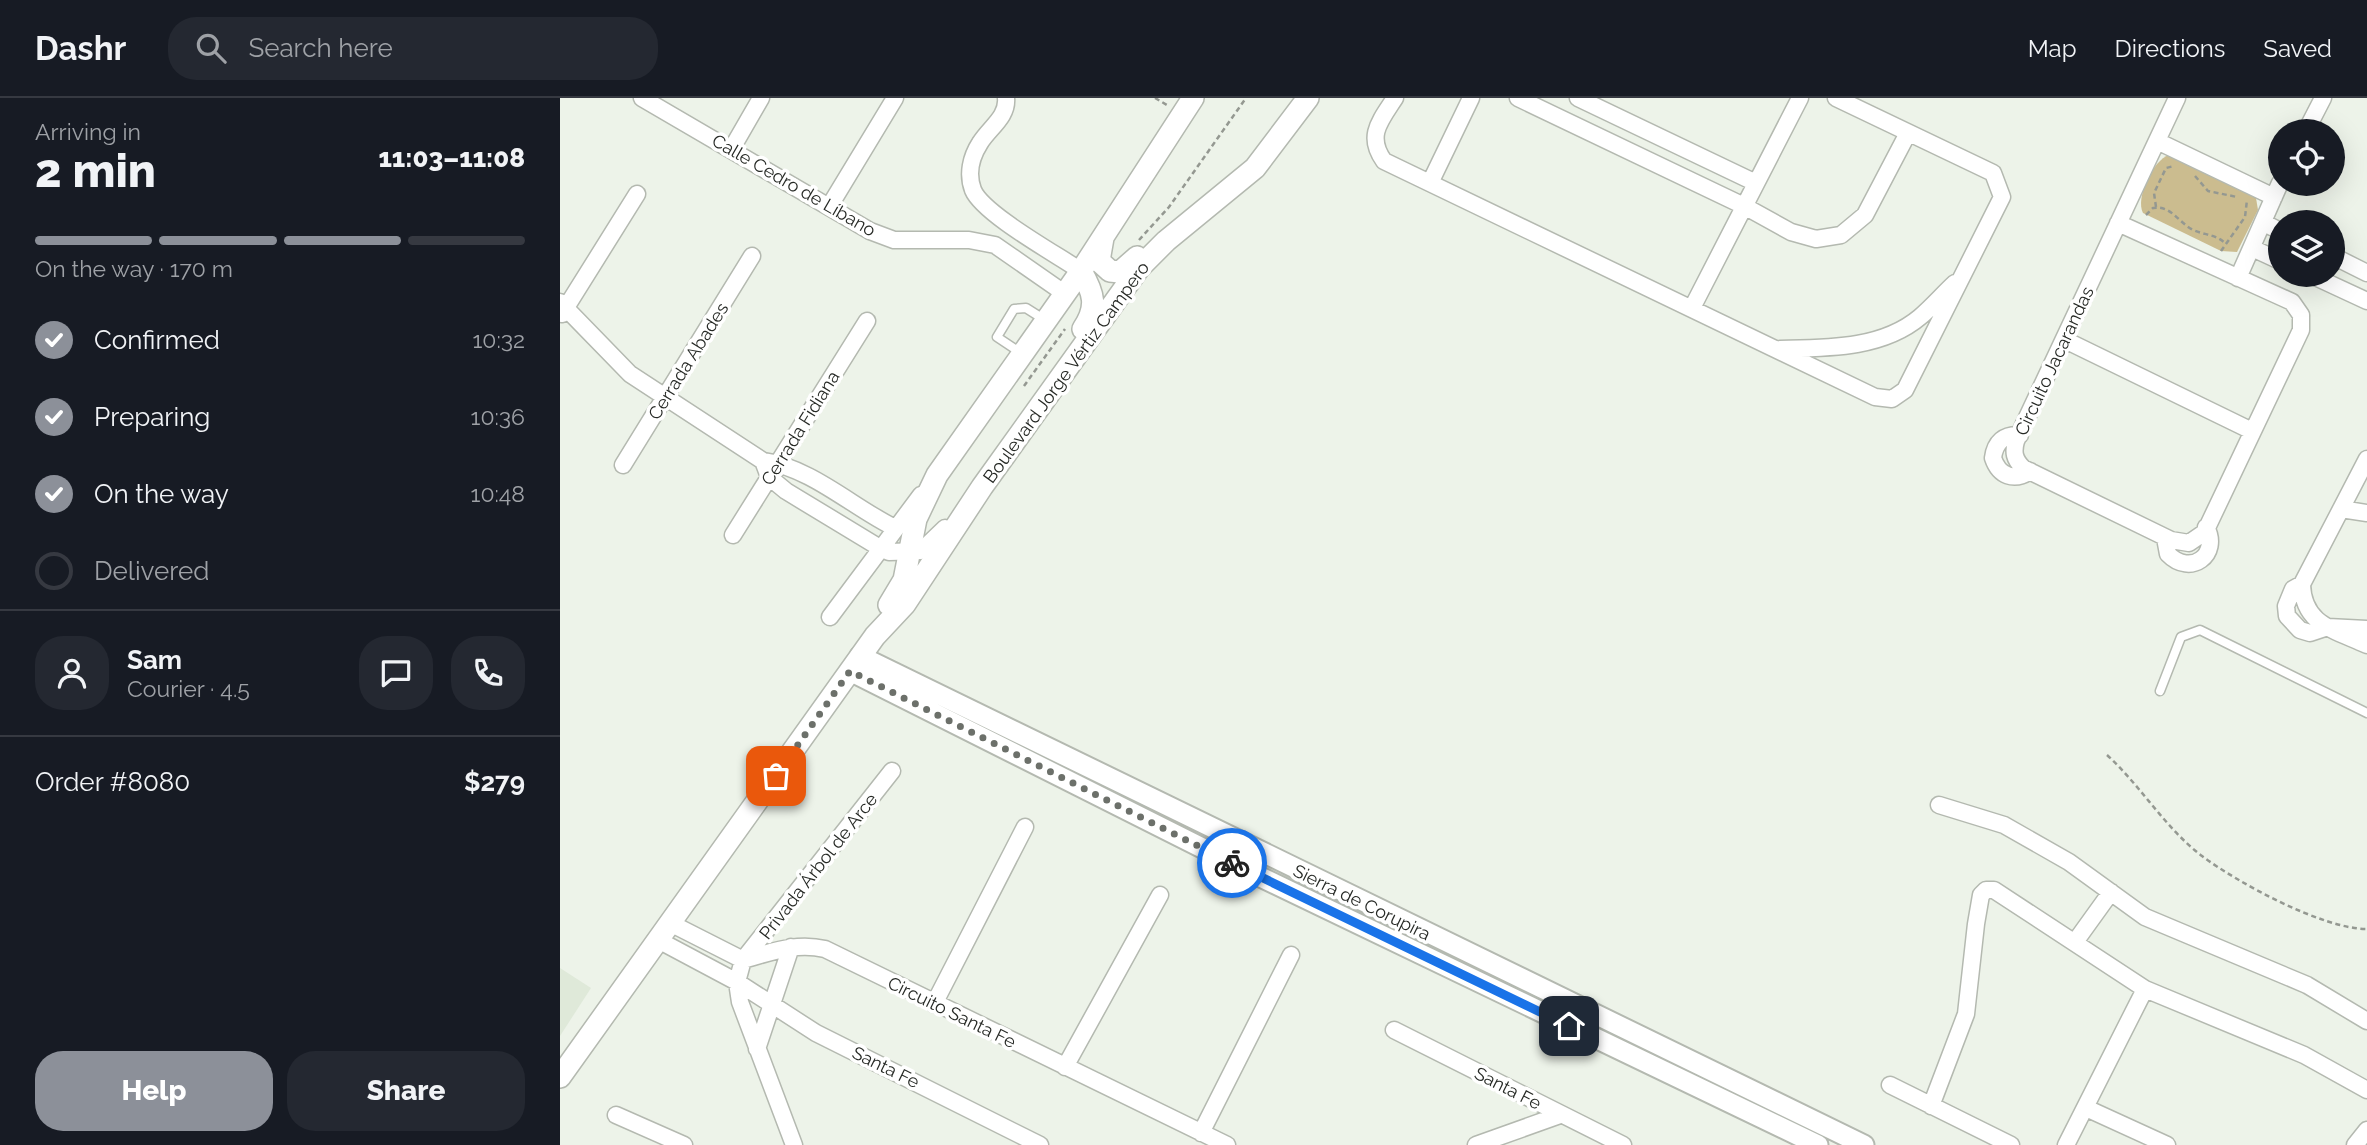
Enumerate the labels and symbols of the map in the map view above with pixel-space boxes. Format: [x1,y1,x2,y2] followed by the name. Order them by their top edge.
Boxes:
[708,130,880,241] street label: Calle Cedro de Líbano
[979,257,1154,487] street label: Boulevard Jorge Vértiz Campero
[2010,283,2098,439] street label: Circuito Jacarandas
[644,298,733,423] street label: Cerrada Abades
[756,367,844,489] street label: Cerrada Fidiana
[746,746,806,806] pin
[754,788,882,943] street label: Privada Árbol de Arce
[1197,828,1267,898] courier
[1290,860,1434,944] street label: Sierra de Corupira
[884,972,1020,1052] street label: Circuito Santa Fe
[1539,996,1599,1056] pin
[849,1042,923,1092] street label: Santa Fe
[1471,1062,1545,1114] street label: Santa Fe

